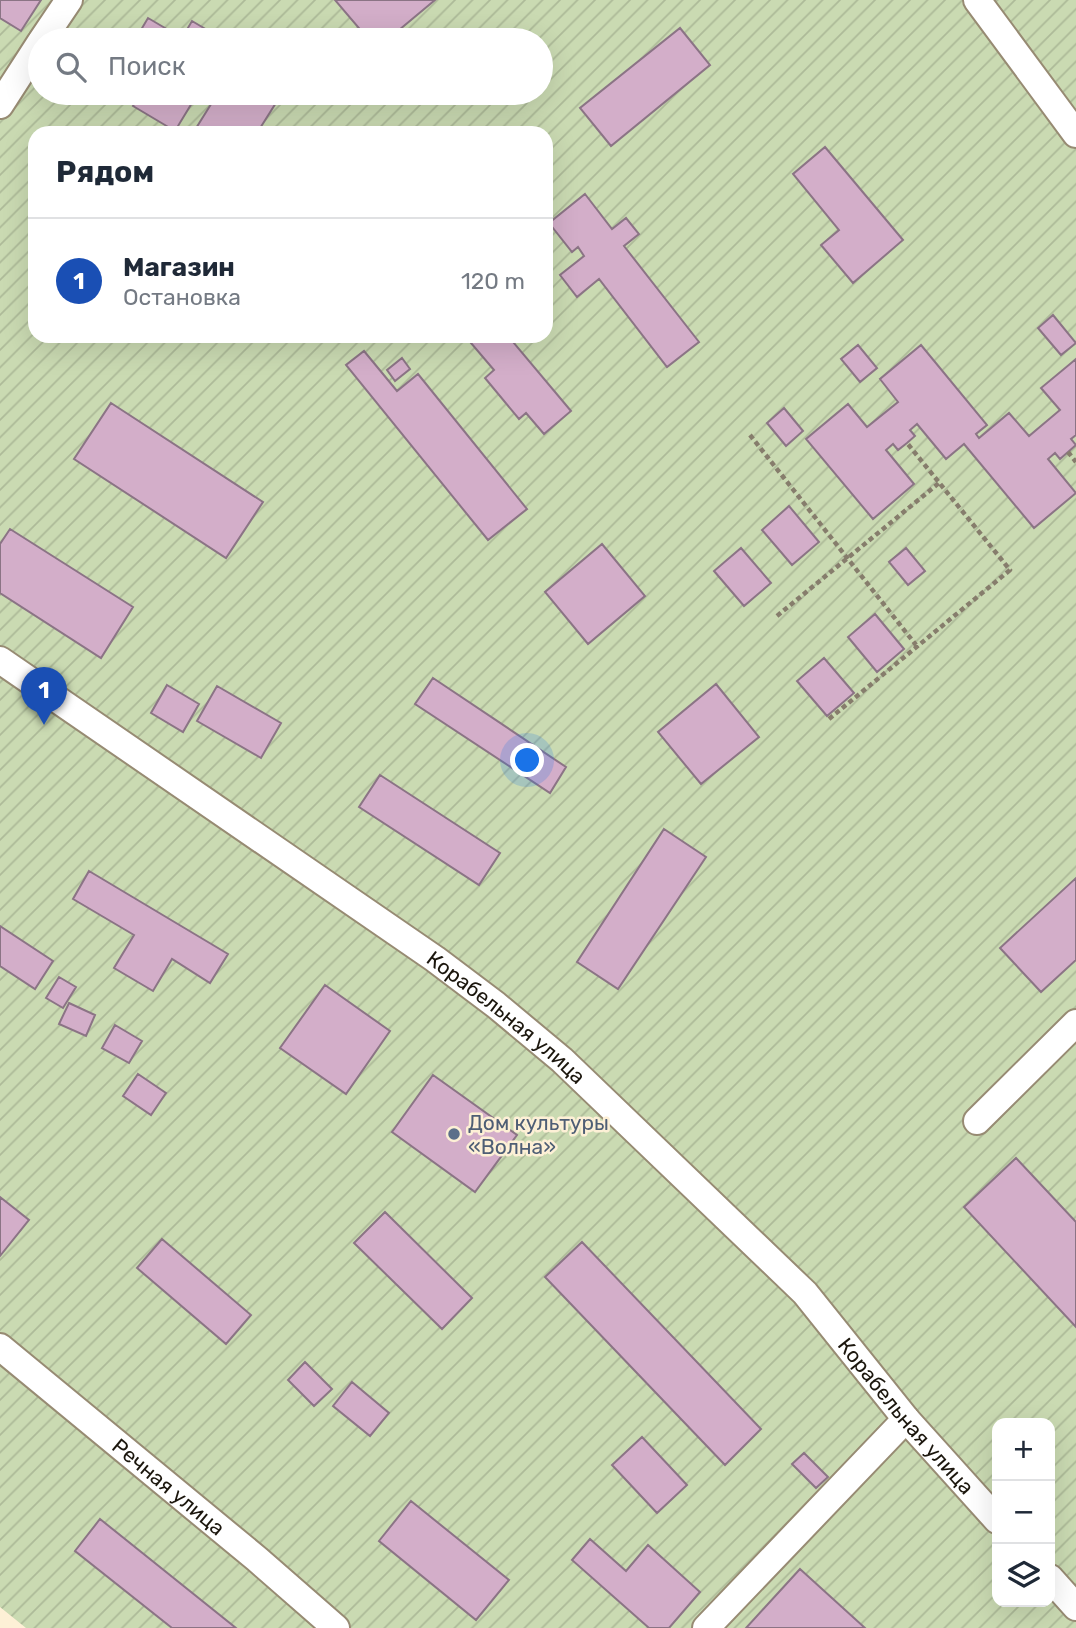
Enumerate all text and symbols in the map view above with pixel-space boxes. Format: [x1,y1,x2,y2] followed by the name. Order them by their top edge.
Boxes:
[28,28,553,105] search box
[52,48,90,86] icon: search
[108,51,186,82] text: Поиск
[56,154,154,190] text: Рядом
[123,252,235,283] text: Магазин
[73,267,85,295] text: 1
[461,267,525,295] text: 120 m
[123,283,241,311] text: Остановка
[21,667,67,725] pin: 1
[510,743,544,777] your location
[422,945,591,1089] street label: Корабельная улица
[468,1110,609,1159] place label: Дом культуры «Волна»
[446,1126,462,1142] marker: Дом культуры «Волна»
[833,1333,980,1499] street label: Корабельная улица
[992,1418,1055,1607] map controls
[992,1418,1055,1481] button: +
[108,1433,230,1540] street label: Речная улица
[992,1481,1055,1544] button: −
[992,1544,1055,1607] button: layers

